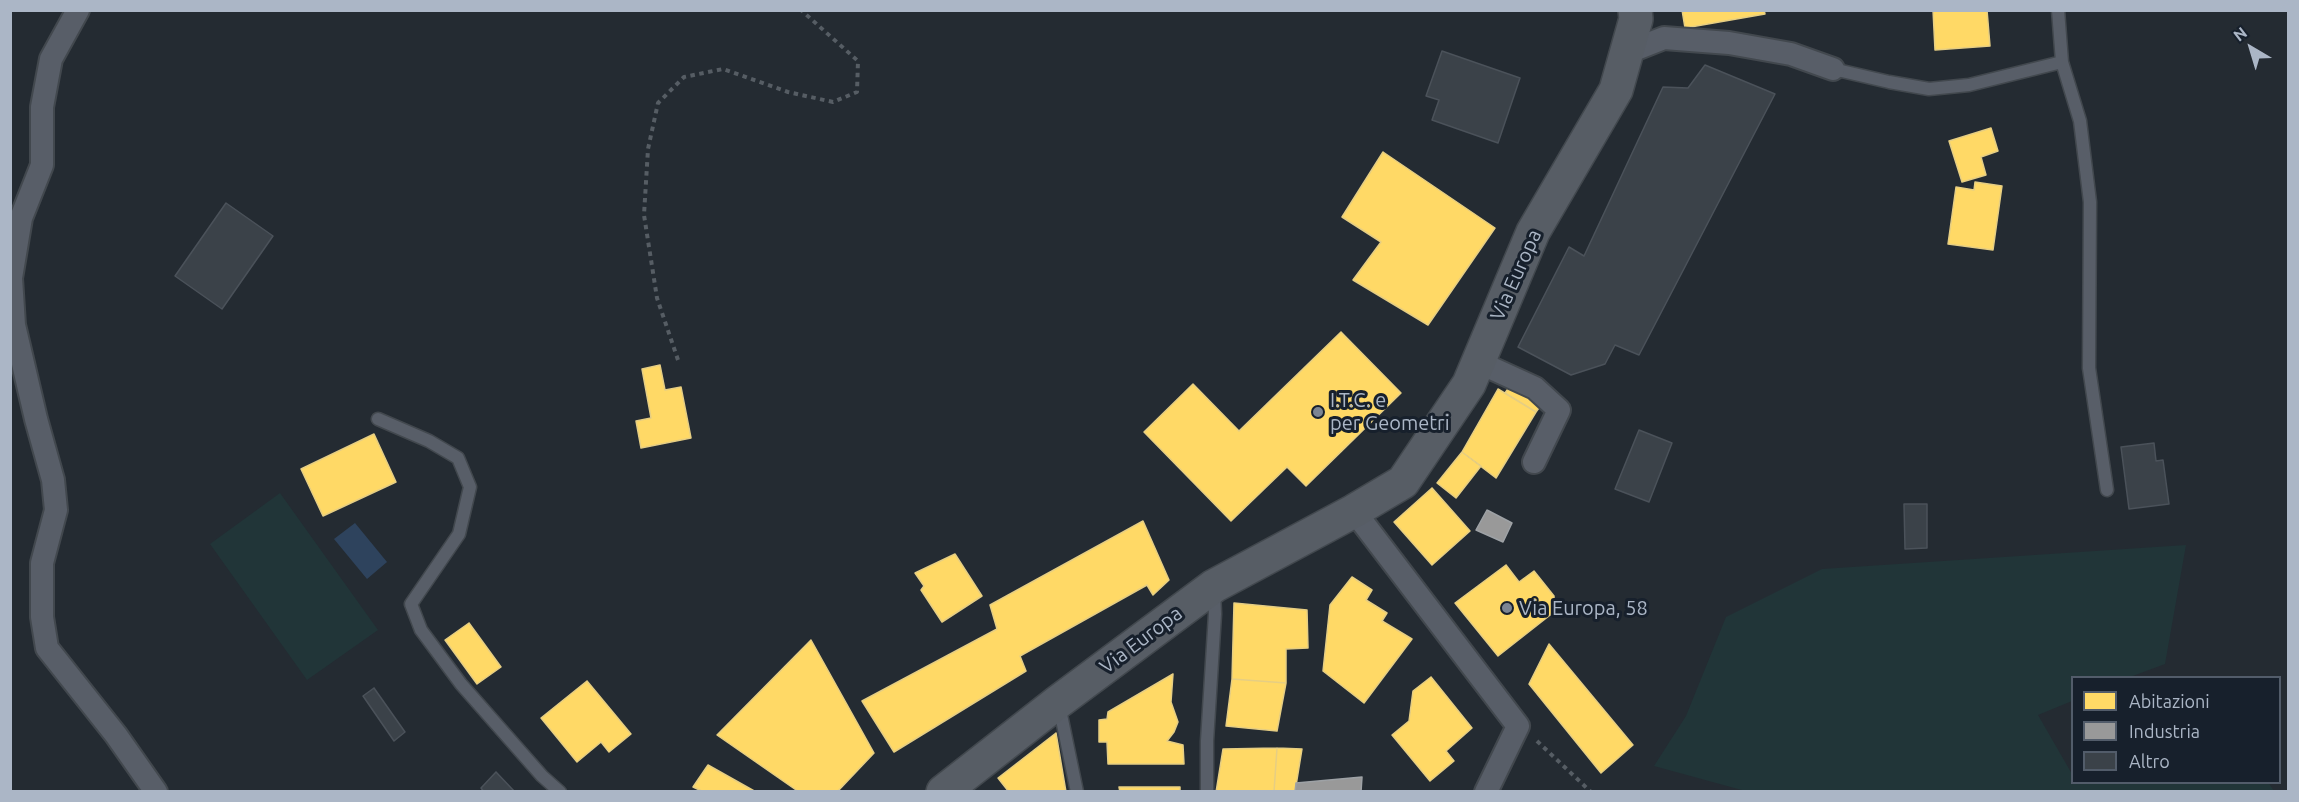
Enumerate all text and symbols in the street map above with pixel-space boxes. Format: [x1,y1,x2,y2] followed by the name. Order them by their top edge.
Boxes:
[2221,18,2281,78] north arrow
[2230,23,2250,45] text: N
[1485,226,1547,324] street label: Via Europa
[1330,388,1449,435] place label: I.T.C. e per Geometri
[1311,405,1325,419] marker: I.T.C. e per Geometri
[1519,596,1648,620] place label: Via Europa, 58
[1095,601,1187,679] street label: Via Europa
[1500,601,1514,615] marker: Via Europa, 58
[2071,676,2281,784] legend
[2129,691,2210,711] text: Abitazioni
[2129,721,2200,741] text: Industria
[2129,751,2170,771] text: Altro

